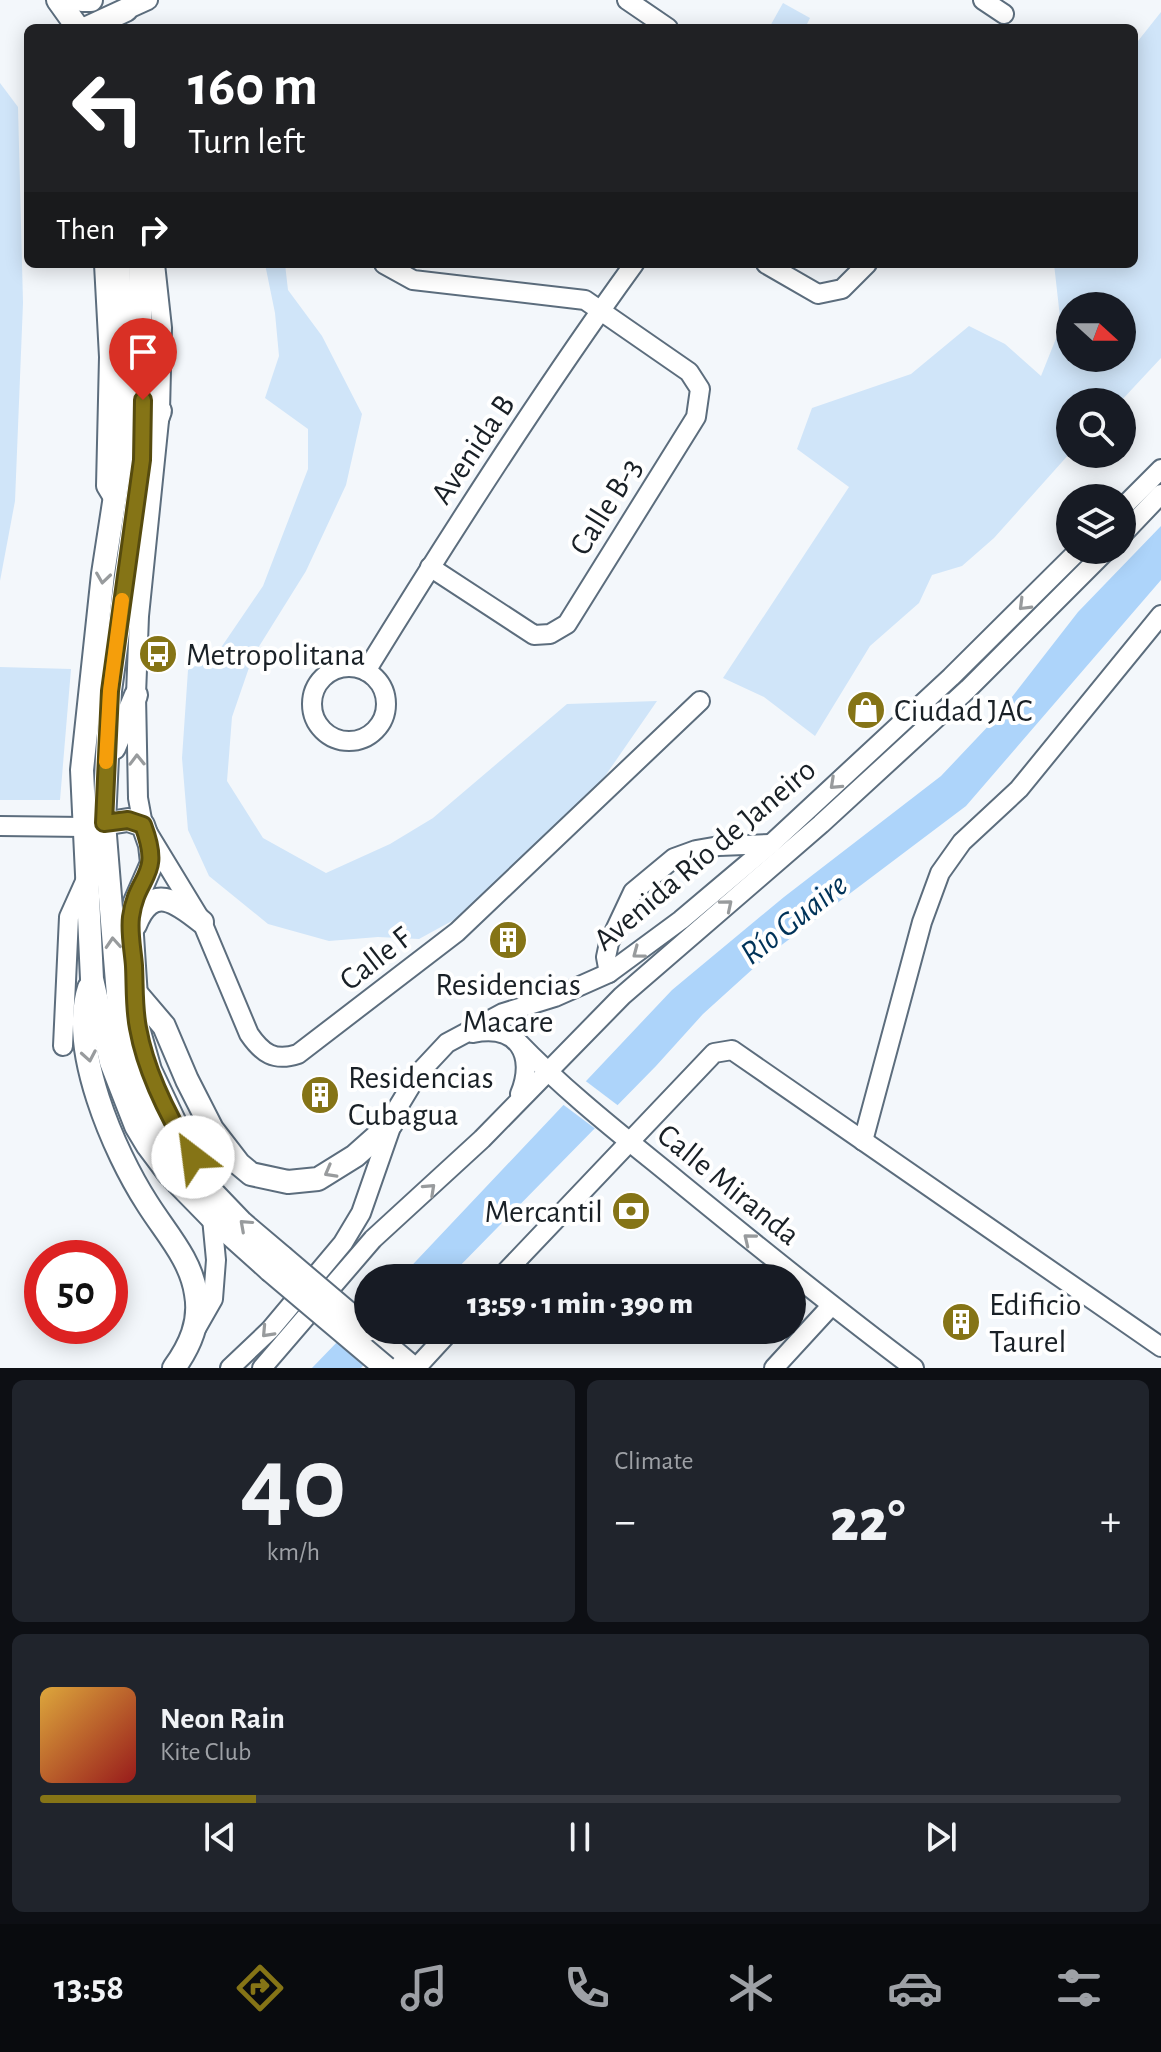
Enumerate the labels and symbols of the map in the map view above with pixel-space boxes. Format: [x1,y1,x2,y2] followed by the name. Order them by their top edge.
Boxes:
[1056,292,1136,372] north arrow
[109,318,177,400] pin
[425,389,521,510] street label: Avenida B
[564,452,648,561] street label: Calle B-3
[95,571,112,585] one-way arrow
[1019,596,1033,610] one-way arrow
[137,633,179,675] bus stop icon: Metropolitana
[186,639,365,671] place label: Metropolitana
[845,689,887,731] shop icon: Ciudad JAC
[894,695,1032,727] place label: Ciudad JAC
[128,753,145,766] one-way arrow
[588,753,822,957] street label: Avenida Río de Janeiro
[830,774,845,788] one-way arrow
[734,868,854,972] water label: Río Guaire
[718,900,732,915] one-way arrow
[487,919,529,961] building icon: Residencias Macare
[334,921,418,996] street label: Calle F
[105,936,122,949] one-way arrow
[632,944,647,958] one-way arrow
[435,969,581,1038] place label: Residencias Macare
[80,1049,97,1063] one-way arrow
[348,1062,493,1131] place label: Residencias Cubagua
[299,1074,341,1116] building icon: Residencias Cubagua
[151,1115,235,1199] position arrow
[651,1118,806,1252] street label: Calle Miranda
[324,1163,338,1178] one-way arrow
[420,1184,435,1198] one-way arrow
[610,1190,652,1232] bank icon: Mercantil
[485,1196,603,1228] place label: Mercantil
[240,1220,254,1235] one-way arrow
[743,1234,758,1249] one-way arrow
[24,1240,128,1344] speed limit sign: 50
[989,1289,1081,1358] place label: Edificio Taurel
[940,1301,982,1343] building icon: Edificio Taurel
[263,1323,277,1338] one-way arrow

